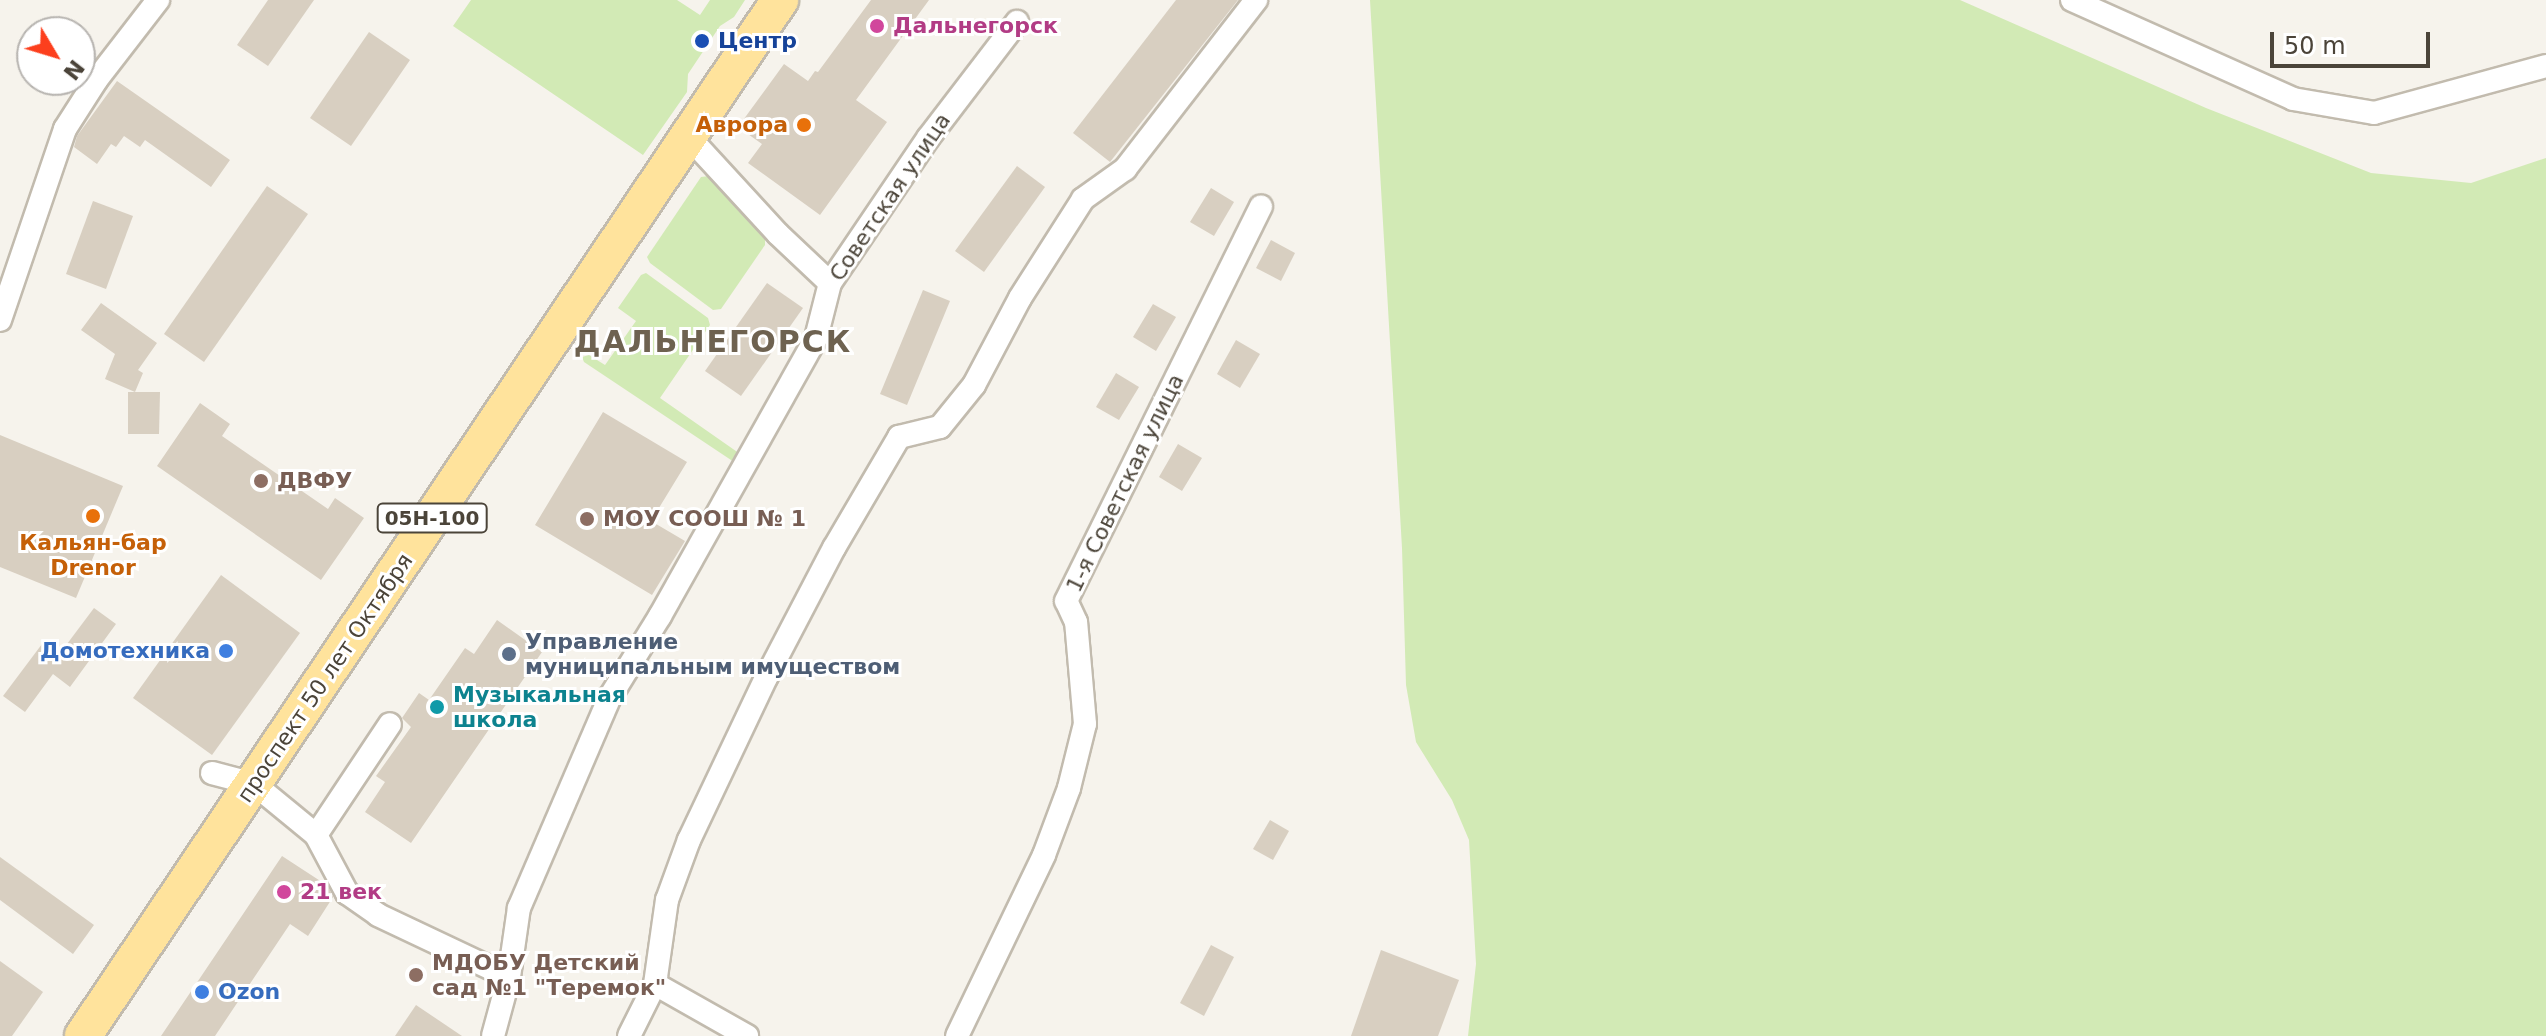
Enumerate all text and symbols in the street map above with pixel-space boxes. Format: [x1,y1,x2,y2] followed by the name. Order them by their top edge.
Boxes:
[893,13,1058,39] place label: Дальнегорск
[16,16,96,96] north arrow
[2274,16,2434,66] scale bar
[868,17,886,35] marker: Дальнегорск
[718,28,797,54] place label: Центр
[693,32,711,50] marker: Центр
[2284,32,2346,60] text: 50 m
[58,55,89,85] text: N
[824,108,956,286] street label: Советская улица
[696,112,788,138] place label: Аврора
[795,116,813,134] marker: Аврора
[574,324,852,360] district label: ДАЛЬНЕГОРСК
[1061,370,1189,596] street label: 1-я Советская улица
[277,468,352,494] place label: ДВФУ
[252,472,270,490] marker: ДВФУ
[376,502,488,534] road number: 05Н-100
[603,506,806,532] place label: МОУ СООШ № 1
[84,507,102,525] marker: Кальян-бар Drenor
[578,510,596,528] marker: МОУ СООШ № 1
[19,529,167,580] place label: Кальян-бар Drenor
[232,548,418,808] street label: проспект 50 лет Октября
[525,628,900,680] place label: Управление муниципальным имуществом
[40,638,210,664] place label: Домотехника
[217,642,235,660] marker: Домотехника
[500,645,518,663] marker: Управление муниципальным имуществом
[453,681,626,732] place label: Музыкальная школа
[428,698,446,716] marker: Музыкальная школа
[300,879,382,905] place label: 21 век
[275,883,293,901] marker: 21 век
[432,949,666,1000] place label: МДОБУ Детский сад №1 "Теремок"
[407,966,425,984] marker: МДОБУ Детский сад №1 "Теремок"
[218,979,280,1005] place label: Ozon
[193,983,211,1001] marker: Ozon

